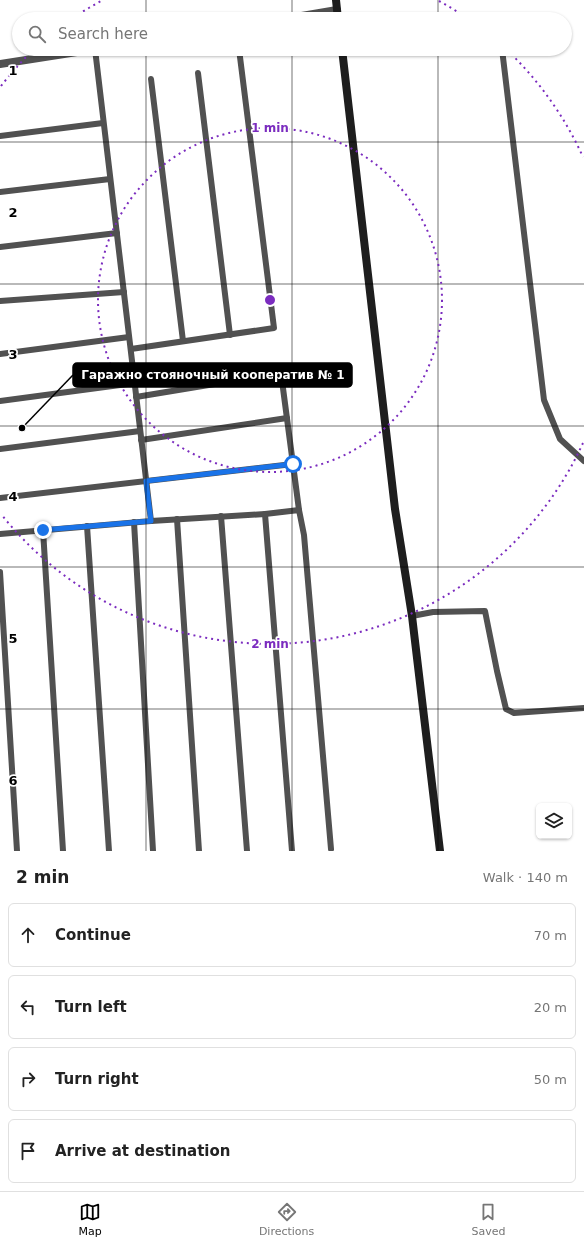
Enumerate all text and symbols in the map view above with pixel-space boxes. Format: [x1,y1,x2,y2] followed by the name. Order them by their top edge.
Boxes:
[12,12,572,56] search box
[26,23,48,45] icon: search
[58,25,148,43] text: Search here
[8,63,18,78] text: 1
[251,121,289,135] text: 1 min
[8,205,18,220] text: 2
[263,293,277,307] centre of rings
[8,347,18,362] text: 3
[73,363,352,387] callout: Гаражно стояночный кооператив № 1
[81,368,345,382] text: Гаражно стояночный кооператив № 1
[284,455,302,473] route start
[8,489,18,504] text: 4
[34,521,52,539] route end
[8,631,18,646] text: 5
[251,637,289,651] text: 2 min
[8,773,18,788] text: 6
[536,803,572,839] map controls
[536,803,572,839] button: layers
[16,867,69,887] text: 2 min
[483,870,568,885] text: Walk · 140 m
[17,924,39,946] icon: ahead
[55,926,131,944] text: Continue
[534,928,567,943] text: 70 m
[17,996,39,1018] icon: left
[55,998,127,1016] text: Turn left
[534,1000,567,1015] text: 20 m
[17,1068,39,1090] icon: right
[55,1070,139,1088] text: Turn right
[534,1072,567,1087] text: 50 m
[17,1140,39,1162] icon: arrive
[55,1142,230,1160] text: Arrive at destination
[79,1201,102,1238] tab: Map
[259,1201,314,1238] tab: Directions
[471,1201,505,1238] tab: Saved

